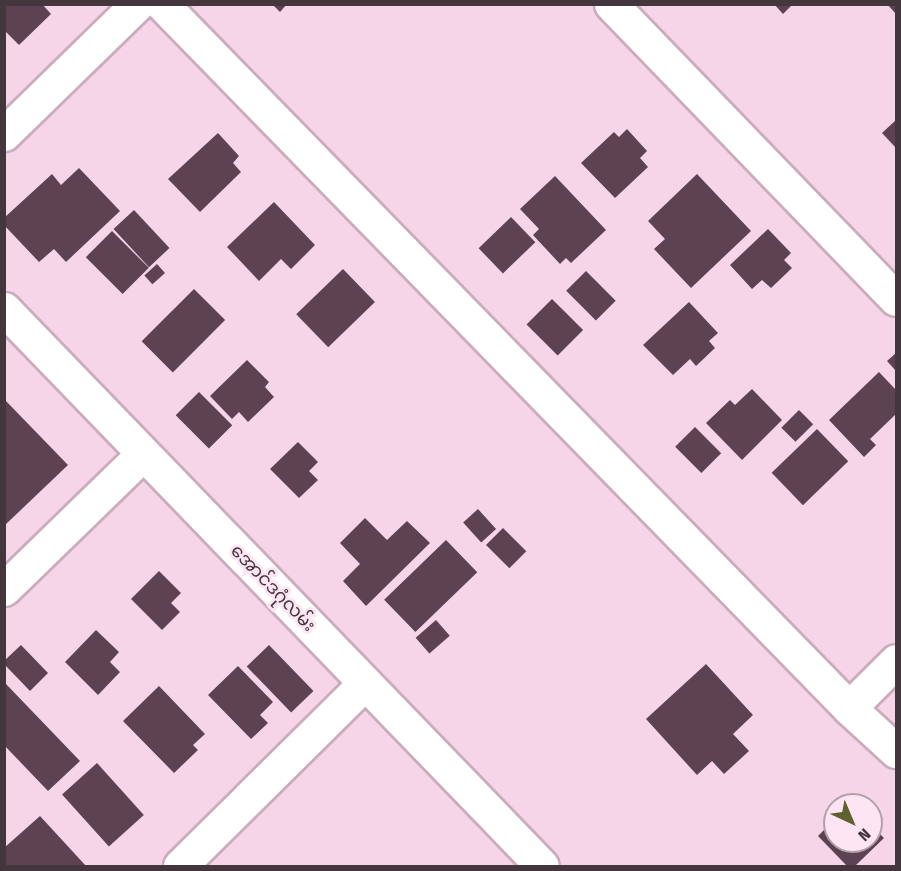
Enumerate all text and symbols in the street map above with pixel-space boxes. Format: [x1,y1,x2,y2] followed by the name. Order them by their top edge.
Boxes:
[226,540,320,636] street label: အောင်ဒဂုံလမ်း
[823,793,883,853] north arrow
[854,825,875,845] text: N

